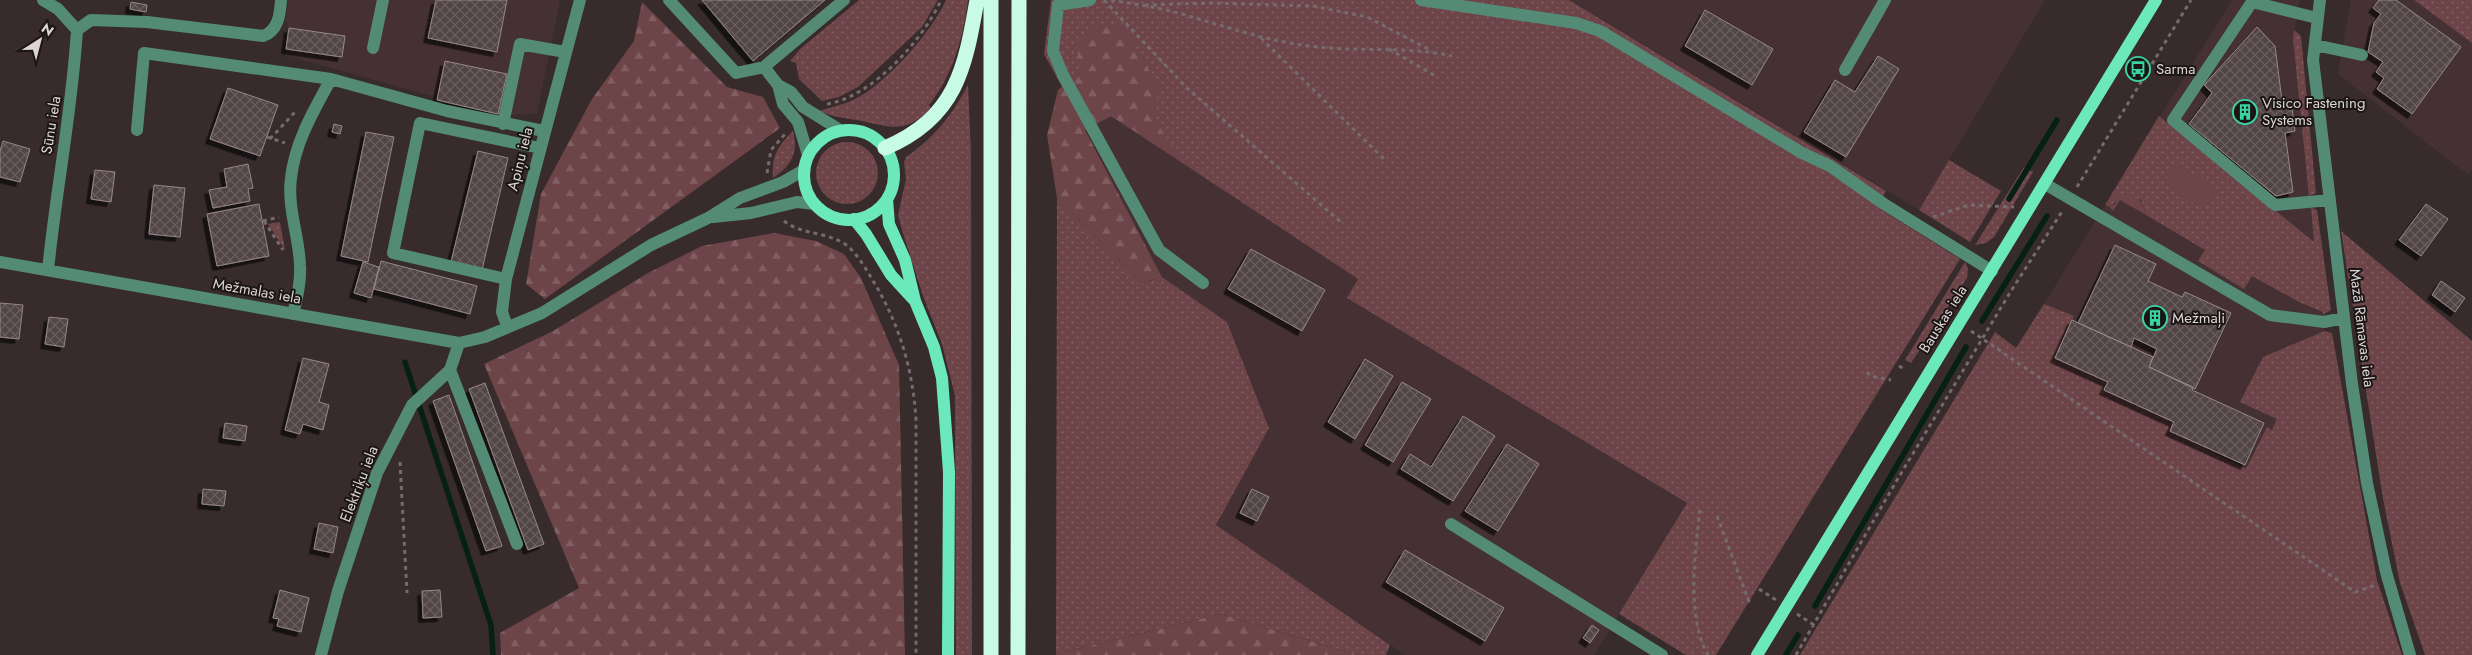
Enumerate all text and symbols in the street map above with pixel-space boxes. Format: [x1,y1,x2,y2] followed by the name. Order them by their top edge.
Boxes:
[15,15,65,65] north arrow
[37,18,58,41] text: N
[2125,56,2151,82] bus stop icon: Sarma
[2156,58,2196,80] place label: Sarma
[2262,92,2365,131] place label: Visico Fastening Systems
[36,94,66,156] street label: Sūnu iela
[2232,99,2258,125] building icon: Visico Fastening Systems
[501,125,539,193] street label: Apiņu iela
[2344,267,2380,389] street label: Mazā Rāmavas iela
[211,272,303,310] street label: Mežmalas iela
[1913,281,1973,357] street label: Bauskas iela
[2142,305,2168,331] building icon: Mežmaļi
[2172,307,2225,329] place label: Mežmaļi
[334,443,384,525] street label: Elektriķu iela

